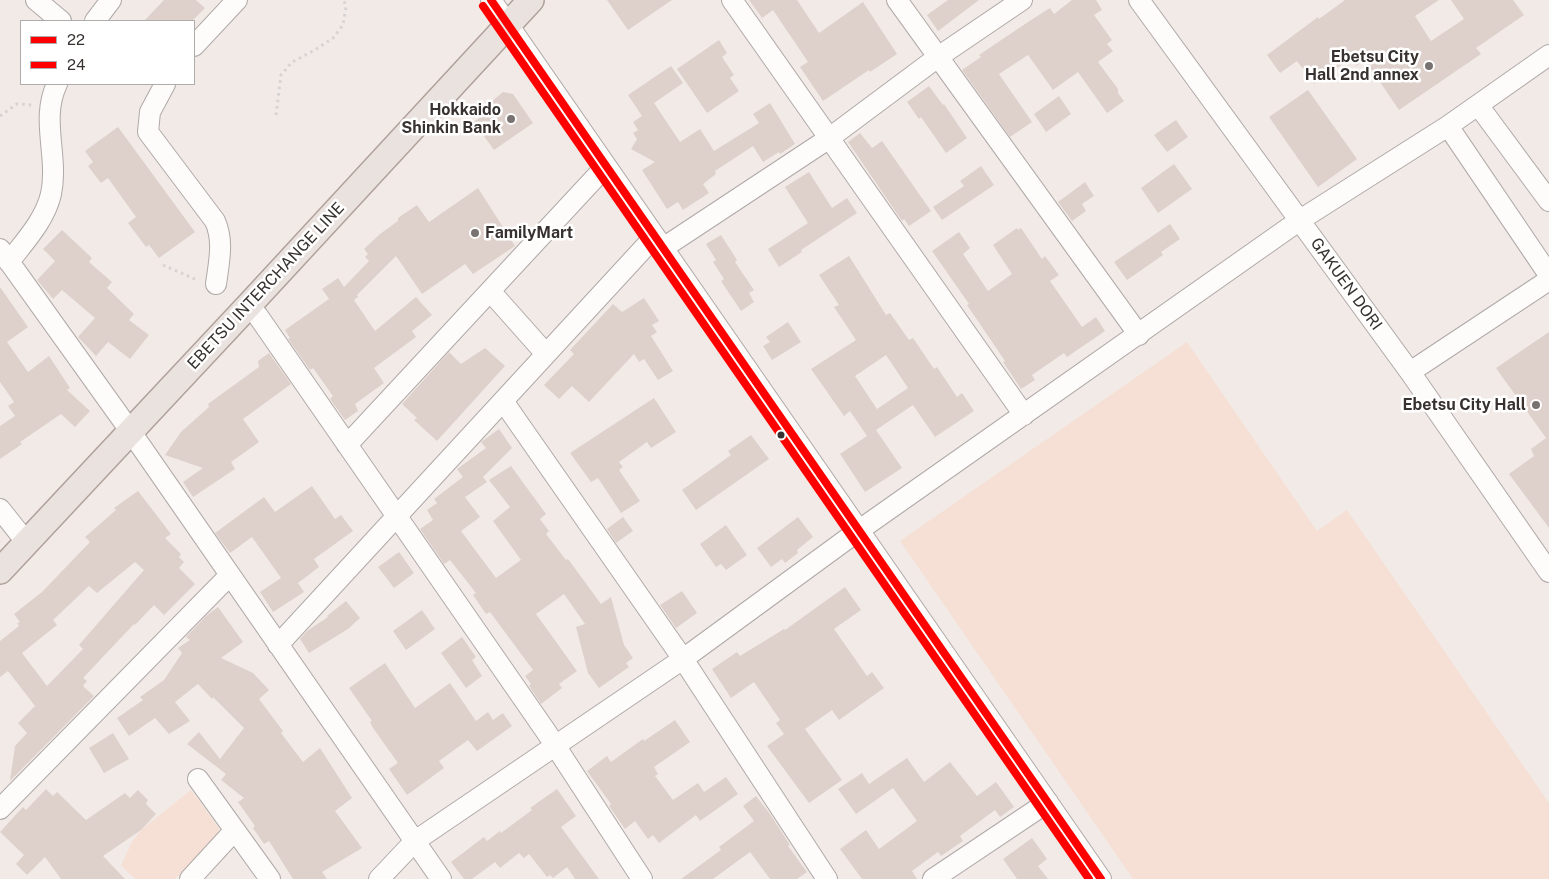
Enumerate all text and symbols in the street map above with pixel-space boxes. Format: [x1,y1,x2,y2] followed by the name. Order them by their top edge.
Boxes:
[20,20,195,85] legend
[67,31,85,48] text: 22
[1305,47,1419,85] place label: Ebetsu City Hall 2nd annex
[67,56,85,73] text: 24
[1423,60,1435,72] marker: Ebetsu City Hall 2nd annex
[401,100,501,138] place label: Hokkaido Shinkin Bank
[505,113,517,125] marker: Hokkaido Shinkin Bank
[184,199,348,373] street label: EBETSU INTERCHANGE LINE
[485,223,573,243] place label: FamilyMart
[469,227,481,239] marker: FamilyMart
[1306,234,1386,334] street label: GAKUEN DORI
[1402,395,1526,415] place label: Ebetsu City Hall
[1530,399,1542,411] marker: Ebetsu City Hall
[776,430,786,440] unlabelled marker

